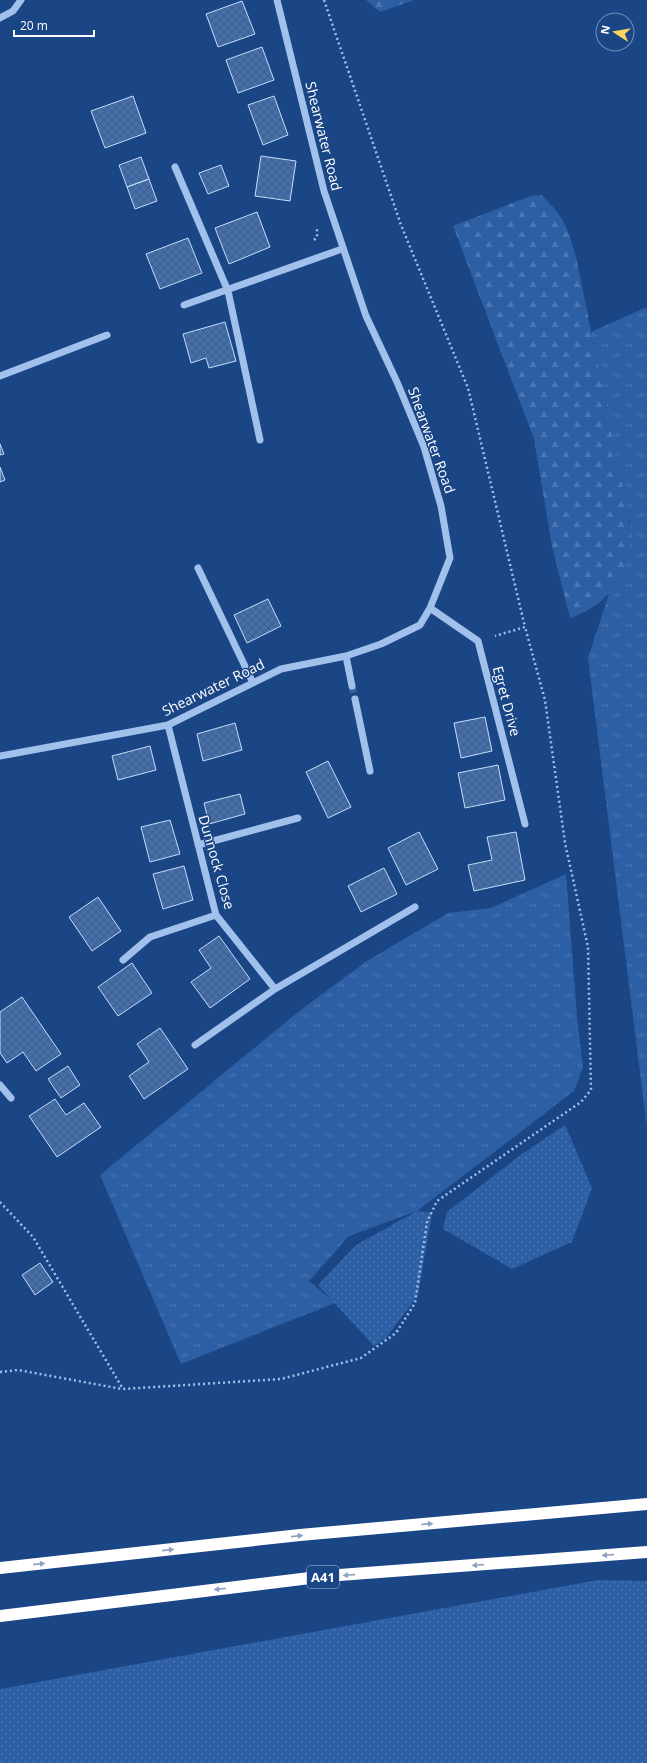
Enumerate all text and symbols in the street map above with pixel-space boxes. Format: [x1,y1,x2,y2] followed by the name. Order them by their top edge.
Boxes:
[14,12,94,38] scale bar
[595,12,635,52] north arrow
[20,17,48,34] text: 20 m
[596,24,613,36] text: N
[301,79,347,193] street label: Shearwater Road
[404,384,460,496] street label: Shearwater Road
[159,654,267,720] street label: Shearwater Road
[489,664,526,738] street label: Egret Drive
[194,813,240,912] street label: Dunnock Close
[421,1521,433,1527] one-way arrow
[291,1533,303,1539] one-way arrow
[162,1547,174,1553] one-way arrow
[602,1551,614,1558] one-way arrow
[33,1561,45,1567] one-way arrow
[472,1561,485,1568] one-way arrow
[307,1566,339,1588] road number: A41
[343,1571,355,1578] one-way arrow
[214,1586,226,1592] one-way arrow

